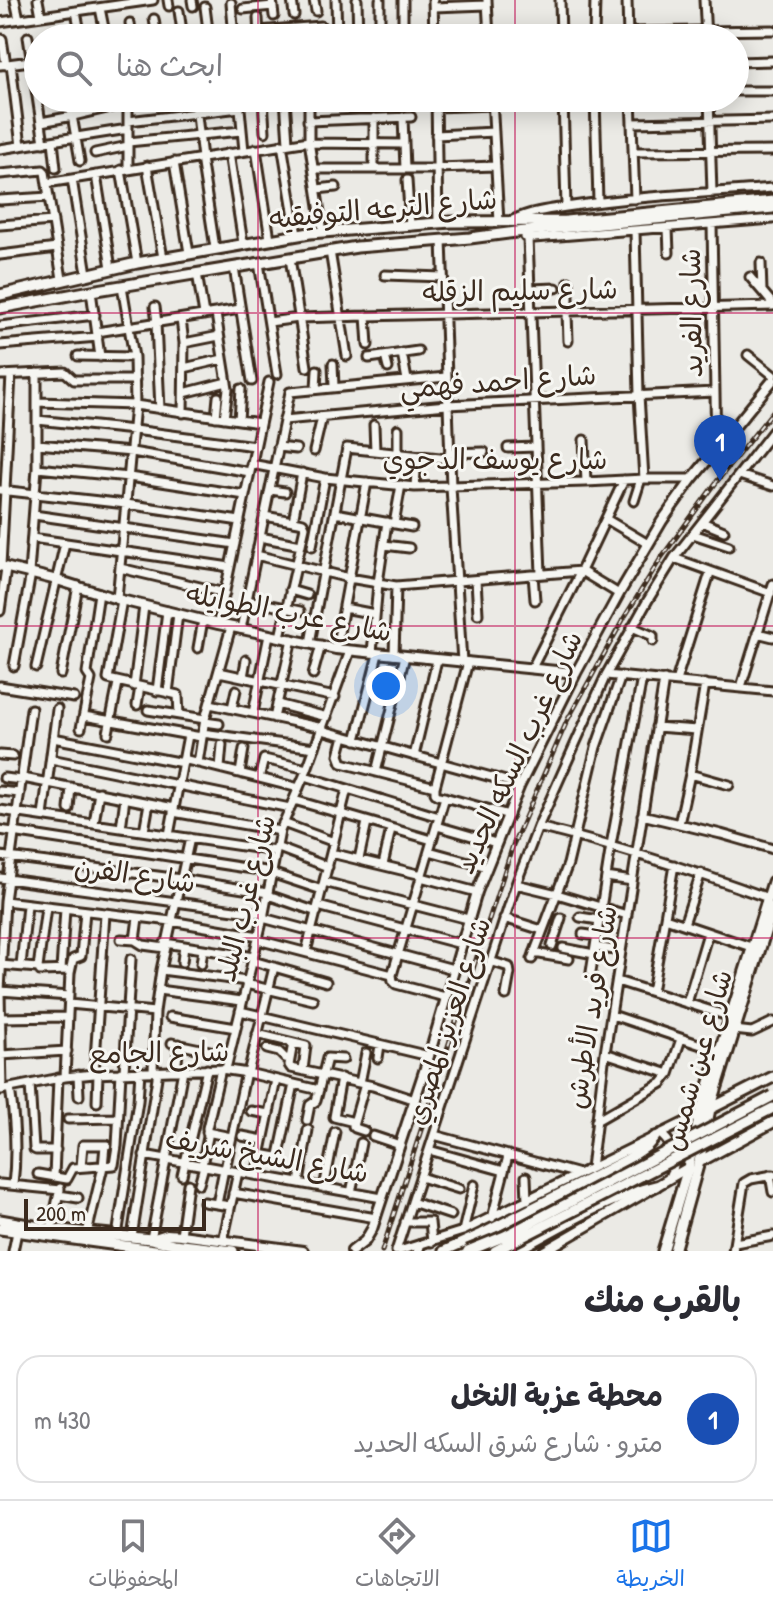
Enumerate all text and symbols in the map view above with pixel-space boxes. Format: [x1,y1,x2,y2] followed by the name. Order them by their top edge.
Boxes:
[24,24,749,112] search box
[116,45,223,85] text: ابحث هنا
[52,46,96,90] icon: search
[267,179,499,238] street label: شارع الترعه التوفيقيه
[671,248,712,378] street label: شارع الفريد
[422,269,618,314] street label: شارع سليم الزقله
[399,355,598,413] street label: شارع احمد فهمي
[694,415,746,481] pin: 1
[383,440,607,480] street label: شارع يوسف الدجوي
[183,573,395,652] street label: شارع عرب الطوايله
[445,624,592,880] street label: شارع غرب السكه الحديد
[366,666,406,706] your location
[206,810,285,986] street label: شارع غرب البلد
[72,847,198,902] street label: شارع الفرن
[556,902,627,1112] street label: شارع فريد الأطرش
[397,912,501,1130] street label: شارع العزيز المصري
[653,965,742,1155] street label: شارع عين شمس
[88,1032,230,1073] street label: شارع الجامع
[162,1118,372,1193] street label: شارع الشيخ شريف
[24,1195,206,1231] scale bar
[36,1198,86,1228] text: 200 m
[584,1277,741,1323] text: بالقرب منك
[451,1375,663,1415] text: محطة عزبة النخل
[34,1402,91,1437] text: 430 m
[708,1402,718,1437] text: 1
[353,1425,663,1460] text: مترو · شارع شرق السكه الحديد
[88,1514,179,1598] tab: المحفوظات
[355,1514,440,1598] tab: الاتجاهات
[616,1514,685,1598] tab: الخريطة

